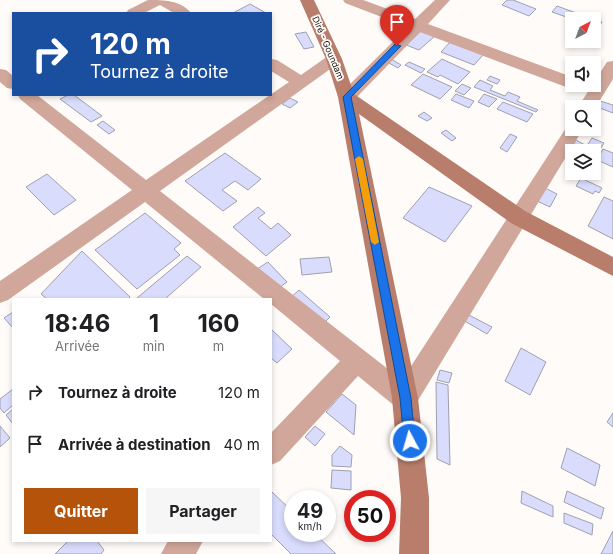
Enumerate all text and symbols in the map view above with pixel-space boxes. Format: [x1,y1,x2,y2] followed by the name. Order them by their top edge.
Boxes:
[380,5,414,46] pin
[386,11,408,33] icon: arrive
[565,12,601,48] north arrow
[565,12,601,180] map controls
[310,15,347,81] street label: Diré - Goundam
[90,27,171,61] text: 120 m
[24,28,76,80] icon: right
[565,56,601,92] button: sound
[90,61,229,82] text: Tournez à droite
[565,100,601,136] button: search
[565,144,601,180] button: layers
[44,309,110,338] text: 18:46
[149,309,159,338] text: 1
[197,309,240,338] text: 160
[55,338,100,354] text: Arrivée
[143,338,165,354] text: min
[213,338,224,354] text: m
[24,381,46,403] icon: right
[58,383,177,402] text: Tournez à droite
[218,383,260,402] text: 120 m
[389,420,431,462] position arrow
[24,433,46,455] icon: arrive
[58,435,211,454] text: Arrivée à destination
[223,435,260,454] text: 40 m
[24,488,138,534] button: Quitter
[146,488,260,534] button: Partager
[344,490,396,542] speed limit sign: 50
[297,499,323,523] text: 49
[298,520,322,532] text: km/h

